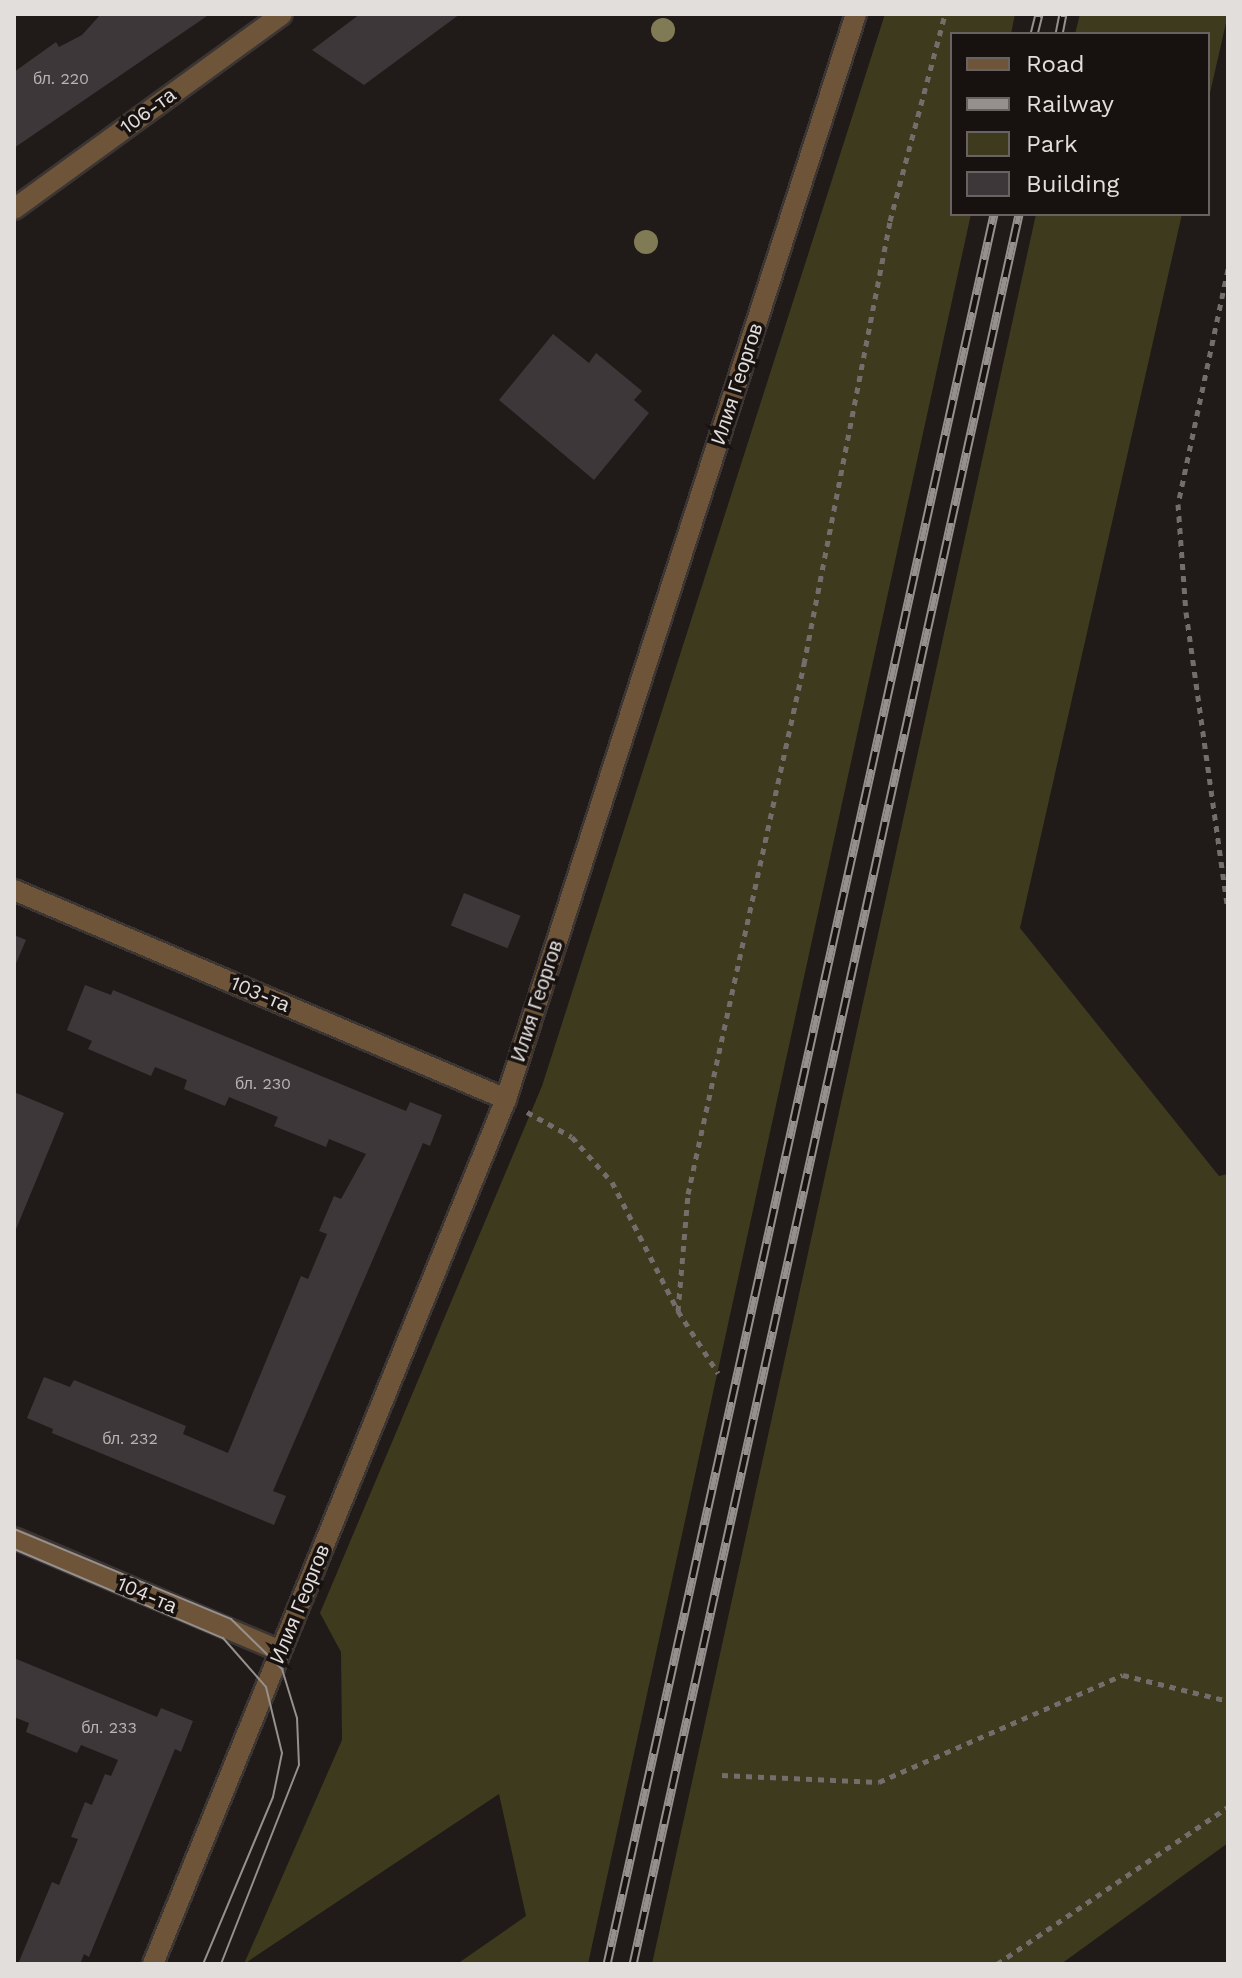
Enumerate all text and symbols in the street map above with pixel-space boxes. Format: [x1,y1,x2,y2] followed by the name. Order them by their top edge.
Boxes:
[950,32,1210,216] legend
[1026,50,1085,78] text: Road
[33,69,89,89] house number: бл. 220
[116,83,180,139] street label: 106-та
[1026,90,1114,118] text: Railway
[1026,130,1078,158] text: Park
[1026,170,1119,198] text: Building
[706,320,768,448] street label: Илия Георгов
[506,937,568,1065] street label: Илия Георгов
[227,971,293,1017] street label: 103-та
[235,1074,291,1094] house number: бл. 230
[102,1429,158,1449] house number: бл. 232
[265,1541,335,1667] street label: Илия Георгов
[113,1572,181,1618] street label: 104-та
[81,1718,137,1738] house number: бл. 233

